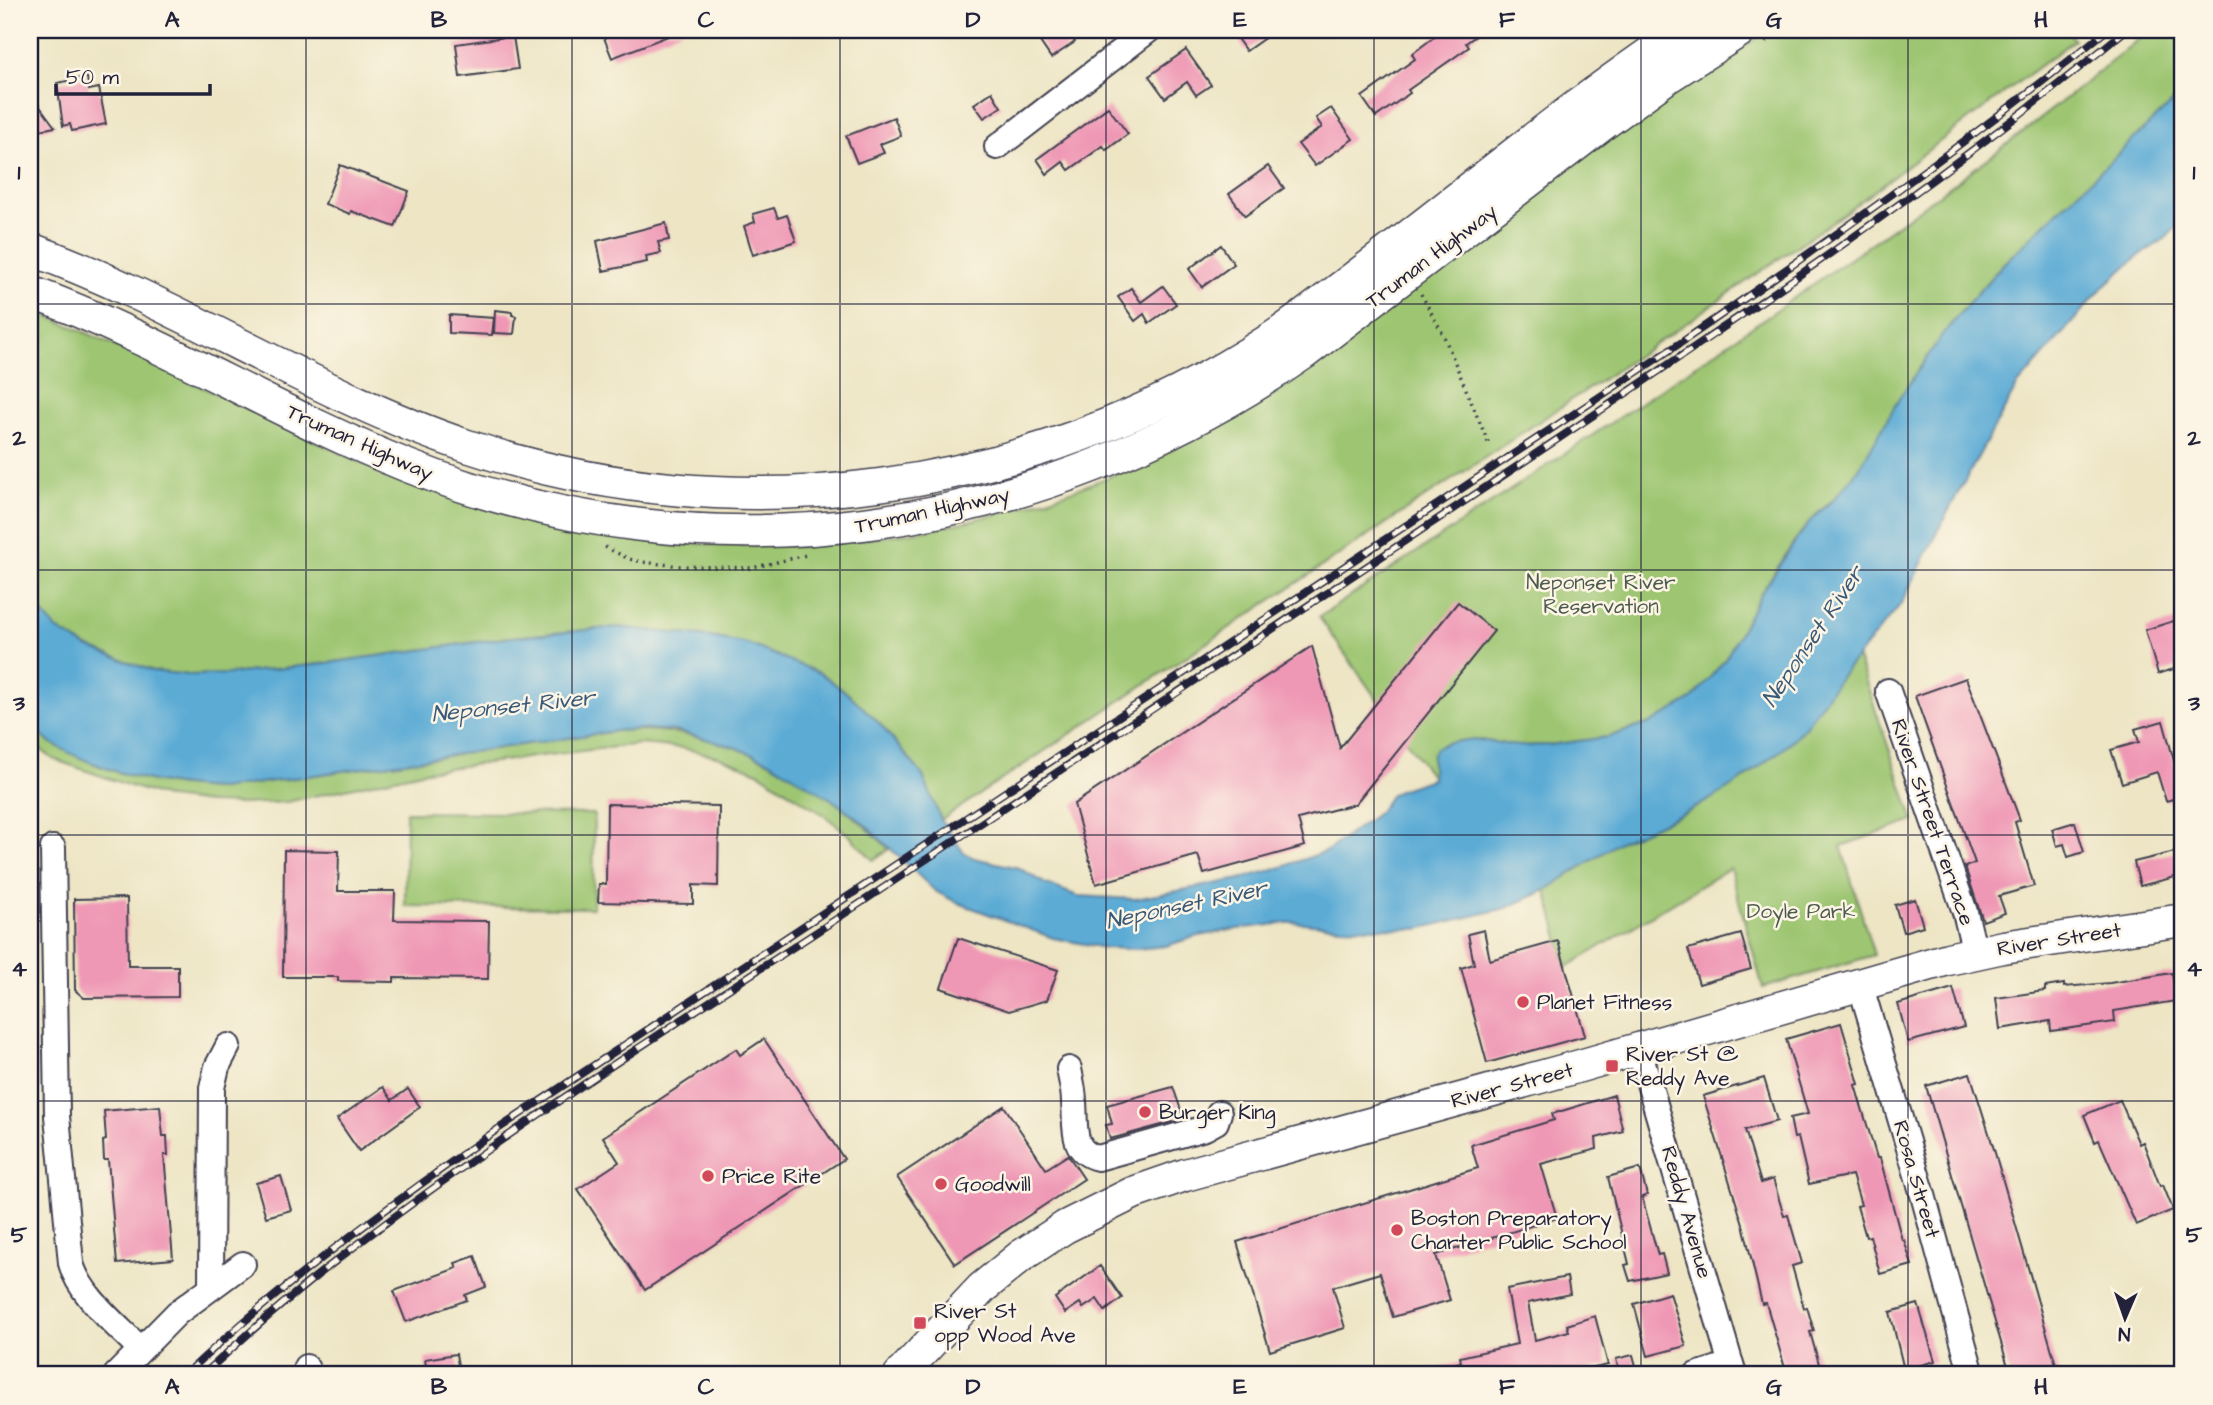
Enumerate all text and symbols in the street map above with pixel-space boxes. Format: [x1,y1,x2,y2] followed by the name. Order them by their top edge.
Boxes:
[165,4,180,36] text: A
[431,4,448,36] text: B
[698,4,715,36] text: C
[966,4,981,36] text: D
[1233,4,1247,36] text: E
[1499,4,1516,36] text: F
[1766,4,1782,36] text: G
[2034,4,2048,36] text: H
[56,52,210,96] scale bar
[66,63,120,92] text: 50 m
[18,156,21,188] text: 1
[2193,156,2196,188] text: 1
[1360,197,1505,317] street label: Truman Highway
[281,397,438,490] street label: Truman Highway
[11,422,26,454] text: 2
[2186,422,2201,454] text: 2
[852,480,1013,543] street label: Truman Highway
[1754,558,1873,713] water label: Neponset River
[1526,568,1676,621] park label: Neponset River Reservation
[430,681,598,730] water label: Neponset River
[12,687,25,719] text: 3
[2187,687,2200,719] text: 3
[1884,715,1981,929] street label: River Street Terrace
[1103,872,1272,938] water label: Neponset River
[1747,897,1855,928] park label: Doyle Park
[1995,915,2124,964] street label: River Street
[11,953,27,985] text: 4
[2186,953,2202,985] text: 4
[1537,988,1672,1017] place label: Planet Fitness
[1515,994,1531,1010] marker: Planet Fitness
[1626,1040,1739,1095] place label: River St @ Reddy Ave
[1448,1055,1577,1116] street label: River Street
[1604,1058,1620,1074] marker: River St @ Reddy Ave
[1159,1098,1276,1129] place label: Burger King
[1137,1104,1153,1120] marker: Burger King
[1886,1117,1947,1242] street label: Rosa Street
[1652,1143,1719,1282] street label: Reddy Avenue
[722,1162,821,1191] place label: Price Rite
[700,1168,716,1184] marker: Price Rite
[955,1170,1031,1199] place label: Goodwill
[933,1176,949,1192] marker: Goodwill
[1411,1204,1627,1257] place label: Boston Preparatory Charter Public School
[11,1219,28,1251] text: 5
[2186,1219,2203,1251] text: 5
[1389,1222,1405,1238] marker: Boston Preparatory Charter Public School
[2090,1282,2160,1352] north arrow
[934,1297,1076,1351] place label: River St opp Wood Ave
[912,1315,928,1331] marker: River St opp Wood Ave
[2118,1320,2131,1347] text: N
[165,1371,180,1403] text: A
[431,1371,448,1403] text: B
[698,1371,715,1403] text: C
[966,1371,981,1403] text: D
[1233,1371,1247,1403] text: E
[1499,1371,1516,1403] text: F
[1766,1371,1782,1403] text: G
[2034,1371,2048,1403] text: H

